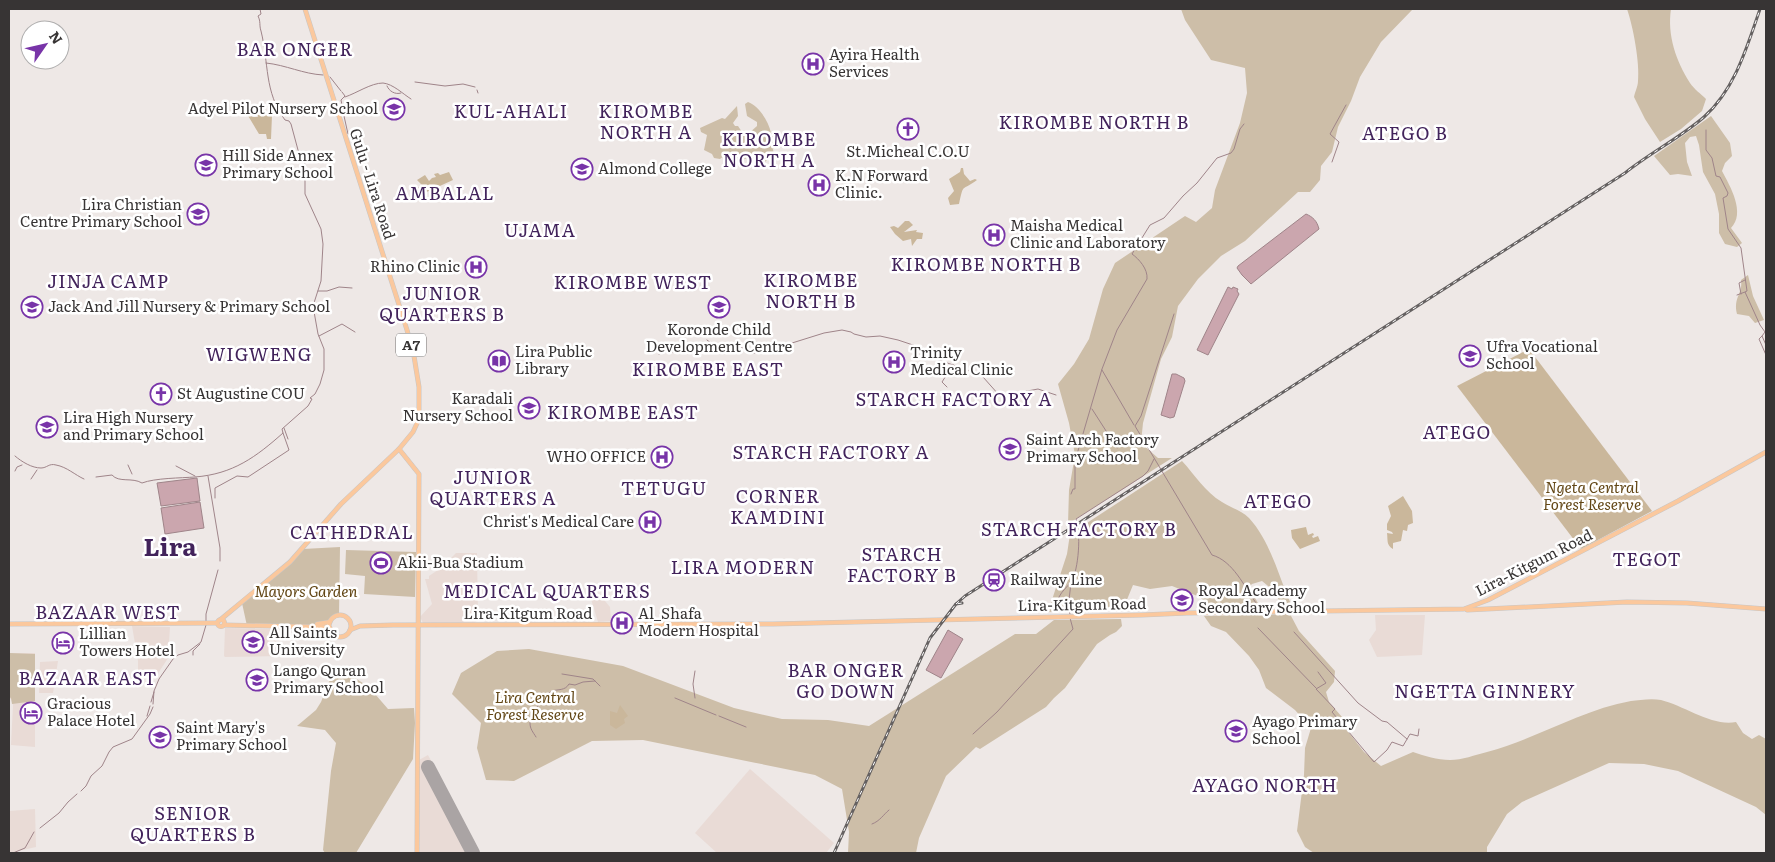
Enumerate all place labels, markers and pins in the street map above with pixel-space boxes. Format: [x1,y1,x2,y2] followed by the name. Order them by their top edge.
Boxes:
[829,42,920,82] place label: Ayira Health Services
[801,52,825,76] hospital icon: Ayira Health Services
[188,96,378,119] place label: Adyel Pilot Nursery School
[382,97,406,121] school or university icon: Adyel Pilot Nursery School
[896,117,920,141] church icon: St.Micheal C.O.U
[846,139,970,162] place label: St.Micheal C.O.U
[222,143,334,183] place label: Hill Side Annex Primary School
[194,153,218,177] school or university icon: Hill Side Annex Primary School
[598,156,712,179] place label: Almond College
[570,157,594,181] school or university icon: Almond College
[835,163,928,203] place label: K.N Forward Clinic.
[807,173,831,197] hospital icon: K.N Forward Clinic.
[20,192,182,232] place label: Lira Christian Centre Primary School
[186,202,210,226] school or university icon: Lira Christian Centre Primary School
[1010,213,1166,253] place label: Maisha Medical Clinic and Laboratory
[982,223,1006,247] hospital icon: Maisha Medical Clinic and Laboratory
[370,254,461,277] place label: Rhino Clinic
[464,255,488,279] hospital icon: Rhino Clinic
[48,294,330,317] place label: Jack And Jill Nursery & Primary School
[20,295,44,319] school or university icon: Jack And Jill Nursery & Primary School
[707,295,731,319] school or university icon: Koronde Child Development Centre
[646,317,792,357] place label: Koronde Child Development Centre
[1486,334,1598,374] place label: Ufra Vocational School
[515,339,593,379] place label: Lira Public Library
[910,340,1014,380] place label: Trinity Medical Clinic
[1458,344,1482,368] school or university icon: Ufra Vocational School
[487,349,511,373] library icon: Lira Public Library
[882,350,906,374] hospital icon: Trinity Medical Clinic
[177,381,305,404] place label: St Augustine COU
[149,382,173,406] church icon: St Augustine COU
[403,386,513,426] place label: Karadali Nursery School
[517,396,541,420] school or university icon: Karadali Nursery School
[63,405,204,445] place label: Lira High Nursery and Primary School
[35,415,59,439] school or university icon: Lira High Nursery and Primary School
[1026,427,1159,467] place label: Saint Arch Factory Primary School
[998,437,1022,461] school or university icon: Saint Arch Factory Primary School
[547,444,646,467] place label: WHO OFFICE
[650,445,674,469] hospital icon: WHO OFFICE
[483,509,634,532] place label: Christ's Medical Care
[638,510,662,534] hospital icon: Christ's Medical Care
[397,550,524,573] place label: Akii-Bua Stadium
[369,551,393,575] sports icon: Akii-Bua Stadium
[1010,567,1103,590] place label: Railway Line
[982,568,1006,592] station icon: Railway Line
[1198,578,1325,618] place label: Royal Academy Secondary School
[1170,588,1194,612] school or university icon: Royal Academy Secondary School
[638,601,759,641] place label: Al_Shafa Modern Hospital
[610,611,634,635] hospital icon: Al_Shafa Modern Hospital
[269,620,345,660] place label: All Saints University
[79,621,174,661] place label: Lillian Towers Hotel
[241,630,265,654] school or university icon: All Saints University
[51,631,75,655] hotel icon: Lillian Towers Hotel
[273,658,384,698] place label: Lango Quran Primary School
[245,668,269,692] school or university icon: Lango Quran Primary School
[47,691,135,731] place label: Gracious Palace Hotel
[19,701,43,725] hotel icon: Gracious Palace Hotel
[1252,709,1358,749] place label: Ayago Primary School
[176,715,287,755] place label: Saint Mary's Primary School
[1224,719,1248,743] school or university icon: Ayago Primary School
[148,725,172,749] school or university icon: Saint Mary's Primary School

